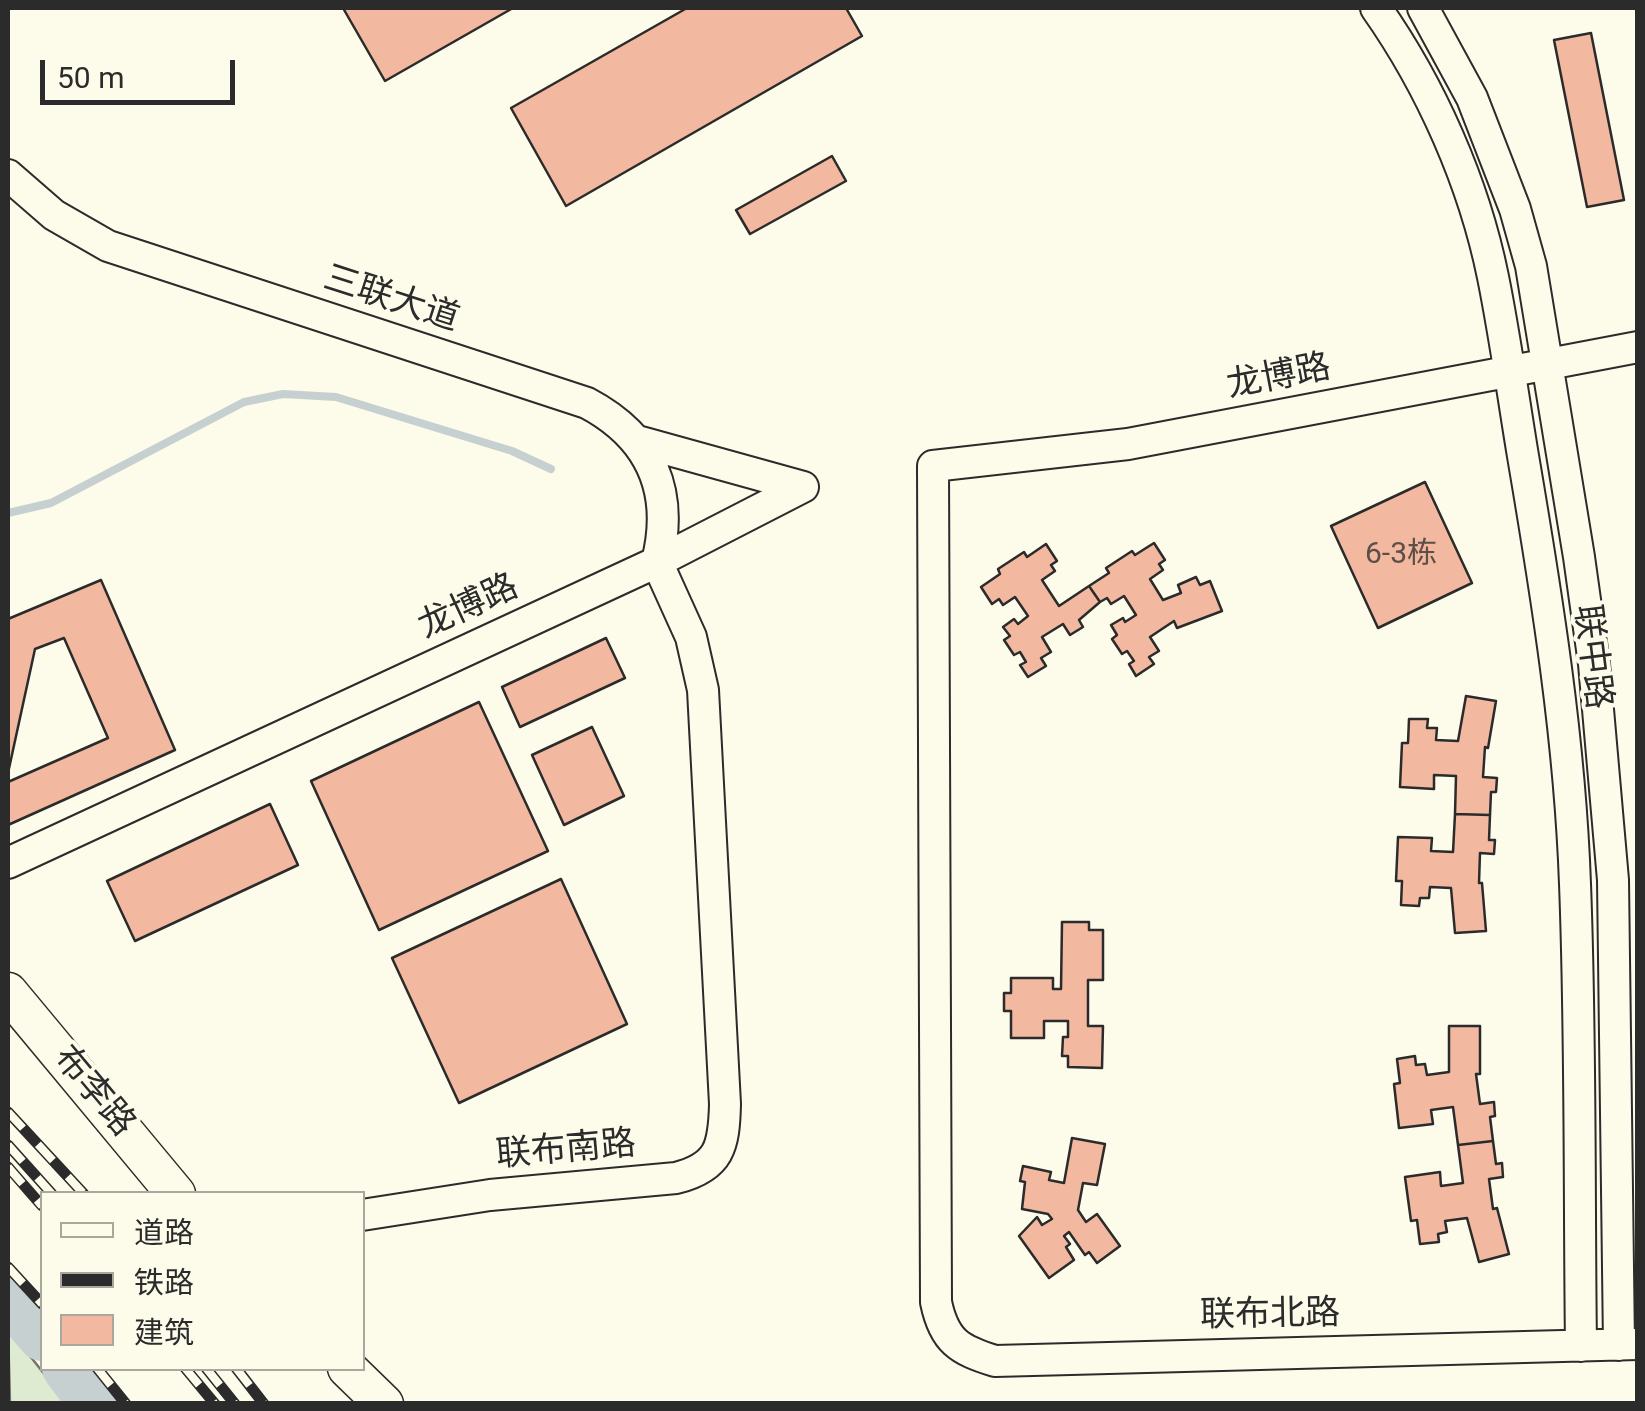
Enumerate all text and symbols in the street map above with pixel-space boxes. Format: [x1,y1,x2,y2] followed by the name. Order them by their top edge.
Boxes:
[45,40,240,102] scale bar
[57,60,124,95] text: 50 m
[318,258,464,342] street label: 三联大道
[1223,347,1335,409] street label: 龙博路
[1365,537,1437,573] house number: 6-3栋
[413,567,525,649] street label: 龙博路
[1564,602,1618,712] street label: 联中路
[43,1038,143,1146] street label: 布李路
[494,1124,638,1178] street label: 联布南路
[40,1191,365,1371] legend
[134,1215,194,1250] text: 道路
[134,1265,194,1300] text: 铁路
[1200,1294,1340,1338] street label: 联布北路
[134,1315,194,1350] text: 建筑

